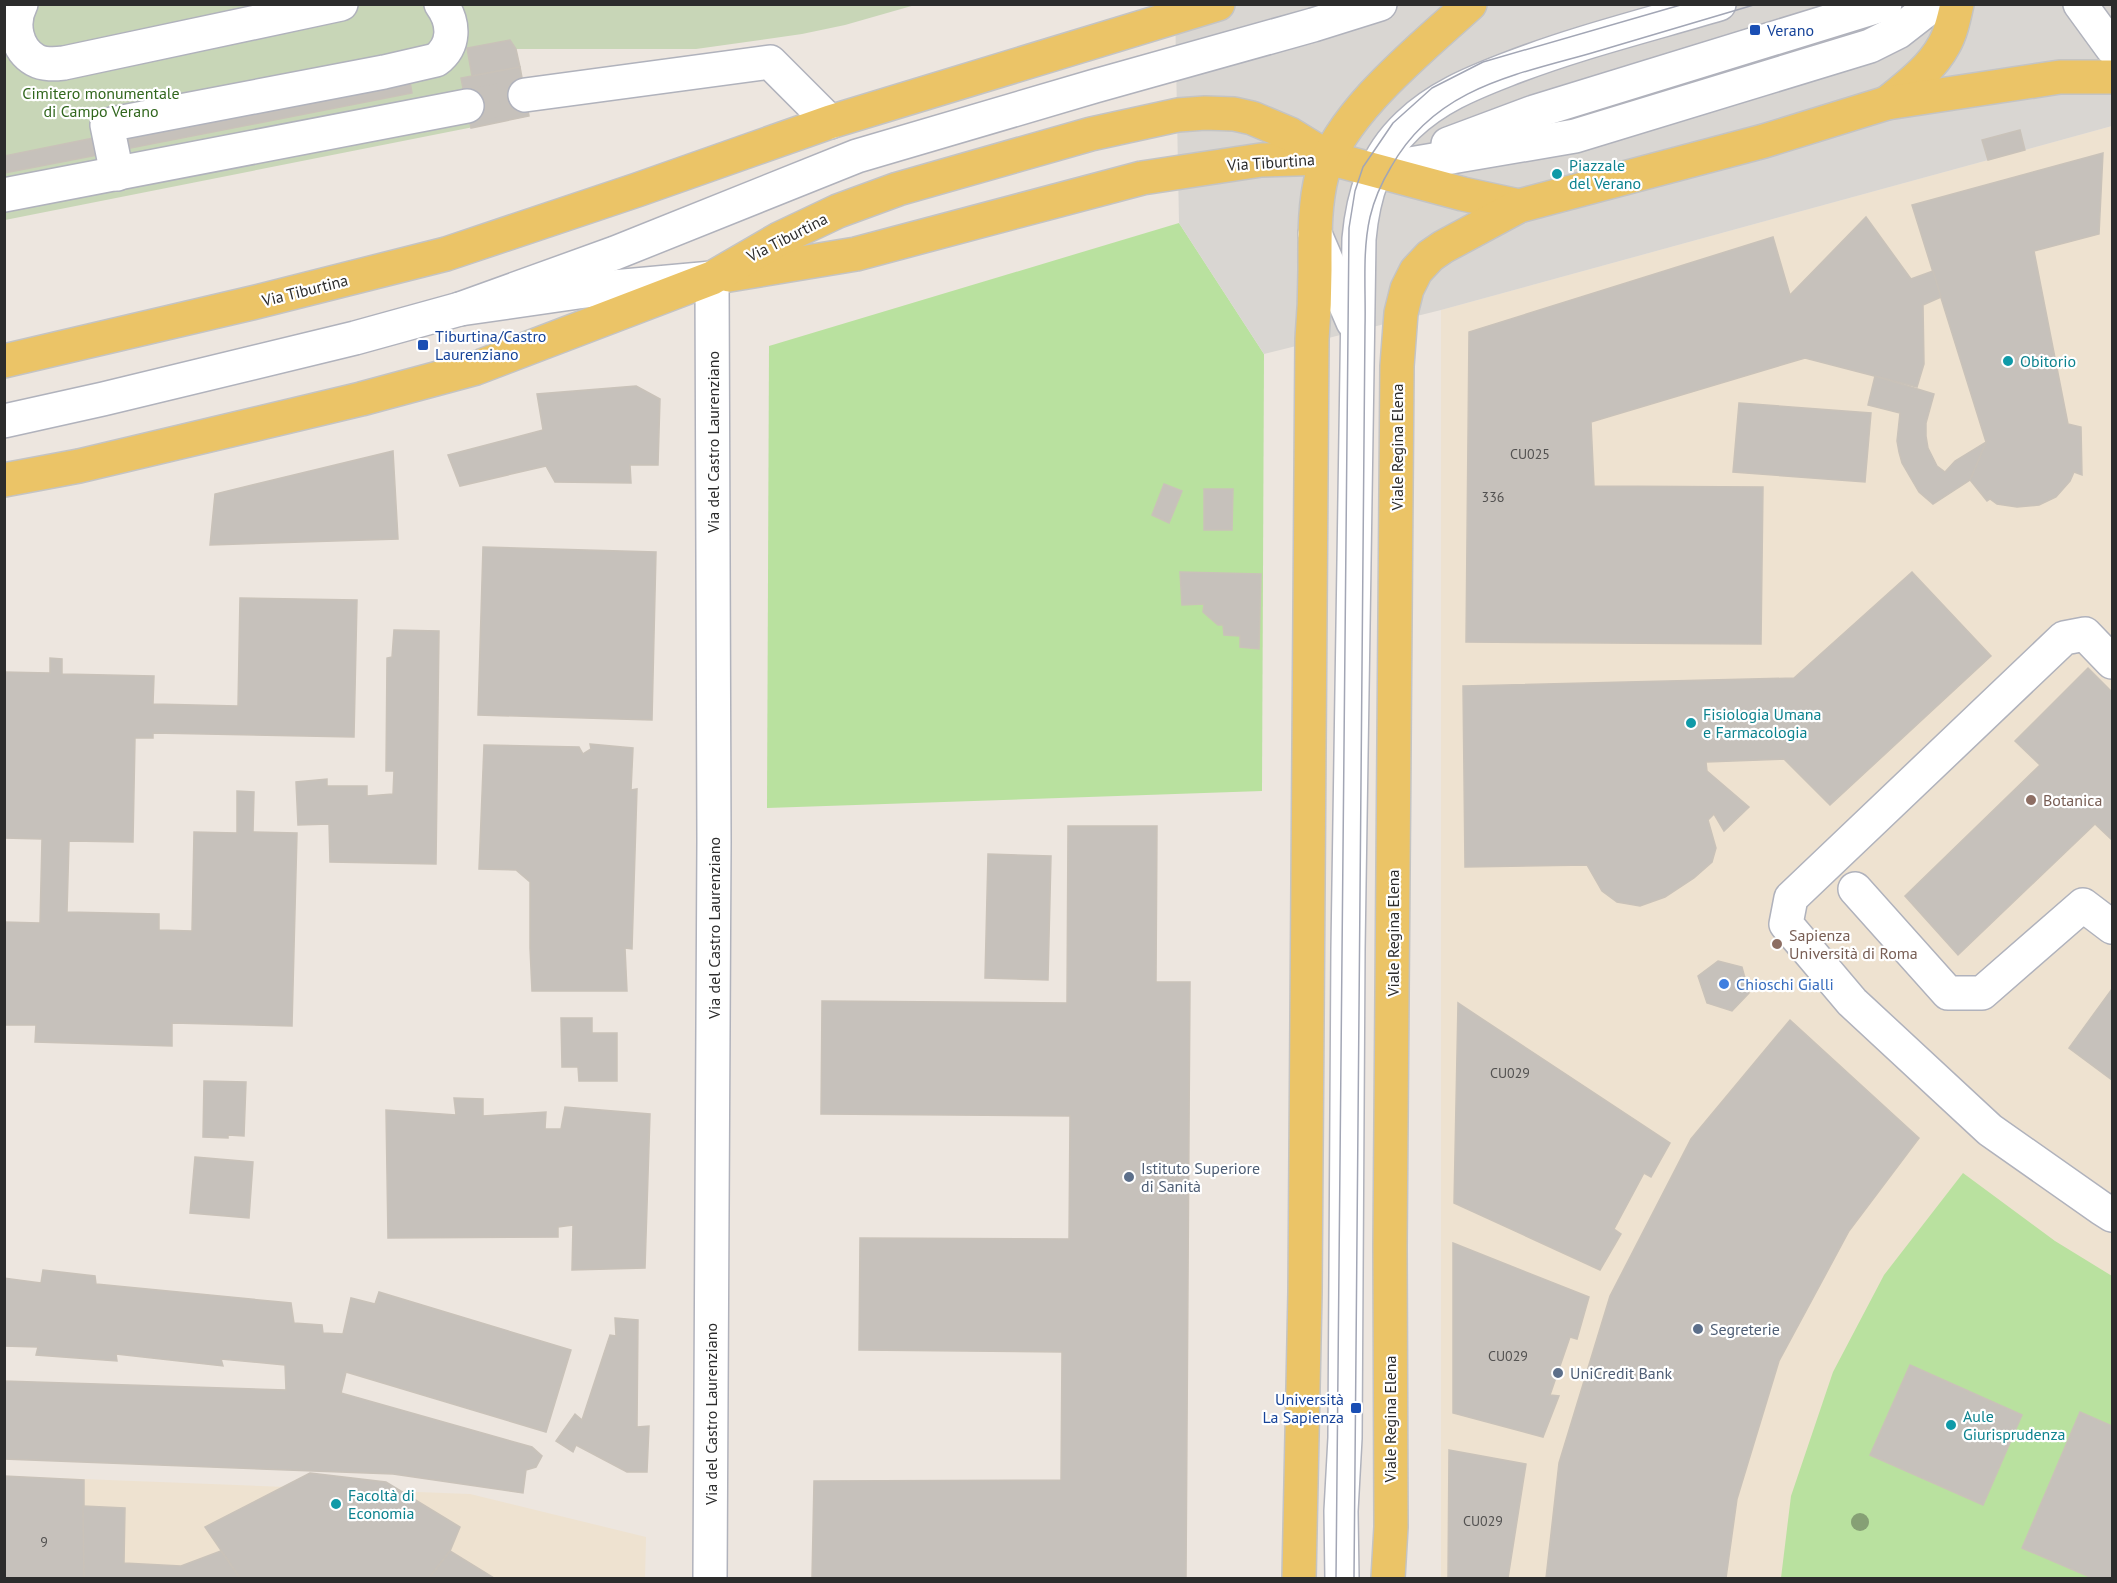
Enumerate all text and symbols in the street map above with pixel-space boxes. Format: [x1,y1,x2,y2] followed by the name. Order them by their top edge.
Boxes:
[1766,20,1814,40] place label: Verano
[1748,23,1762,37] marker: Verano
[22,83,180,121] park label: Cimitero monumentale di Campo Verano
[1225,149,1316,175] street label: Via Tiburtina
[1569,155,1641,193] place label: Piazzale del Verano
[1550,167,1564,181] marker: Piazzale del Verano
[742,208,831,266] street label: Via Tiburtina
[259,270,350,311] street label: Via Tiburtina
[435,326,546,364] place label: Tiburtina/Castro Laurenziano
[416,338,430,352] marker: Tiburtina/Castro Laurenziano
[703,351,723,534] street label: Via del Castro Laurenziano
[2020,351,2076,371] place label: Obitorio
[2001,354,2015,368] marker: Obitorio
[1387,384,1407,512] street label: Viale Regina Elena
[1510,445,1550,463] house number: CU025
[1482,488,1504,506] house number: 336
[1703,704,1822,742] place label: Fisiologia Umana e Farmacologia
[1684,716,1698,730] marker: Fisiologia Umana e Farmacologia
[2043,790,2102,810] place label: Botanica
[2024,793,2038,807] marker: Botanica
[704,837,724,1020] street label: Via del Castro Laurenziano
[1383,870,1403,998] street label: Viale Regina Elena
[1789,925,1918,963] place label: Sapienza Università di Roma
[1770,937,1784,951] marker: Sapienza Università di Roma
[1736,974,1834,994] place label: Chioschi Gialli
[1717,977,1731,991] marker: Chioschi Gialli
[1490,1064,1530,1082] house number: CU029
[1141,1158,1260,1196] place label: Istituto Superiore di Sanità
[1122,1170,1136,1184] marker: Istituto Superiore di Sanità
[1710,1319,1780,1339] place label: Segreterie
[1691,1322,1705,1336] marker: Segreterie
[701,1323,721,1506] street label: Via del Castro Laurenziano
[1488,1347,1528,1365] house number: CU029
[1380,1356,1400,1484] street label: Viale Regina Elena
[1570,1363,1673,1383] place label: UniCredit Bank
[1551,1366,1565,1380] marker: UniCredit Bank
[1262,1389,1344,1427] place label: Università La Sapienza
[1349,1401,1363,1415] marker: Università La Sapienza
[1963,1406,2065,1444] place label: Aule Giurisprudenza
[1944,1418,1958,1432] marker: Aule Giurisprudenza
[348,1485,415,1523] place label: Facoltà di Economia
[329,1497,343,1511] marker: Facoltà di Economia
[1463,1512,1503,1530] house number: CU029
[40,1533,48,1551] house number: 9

